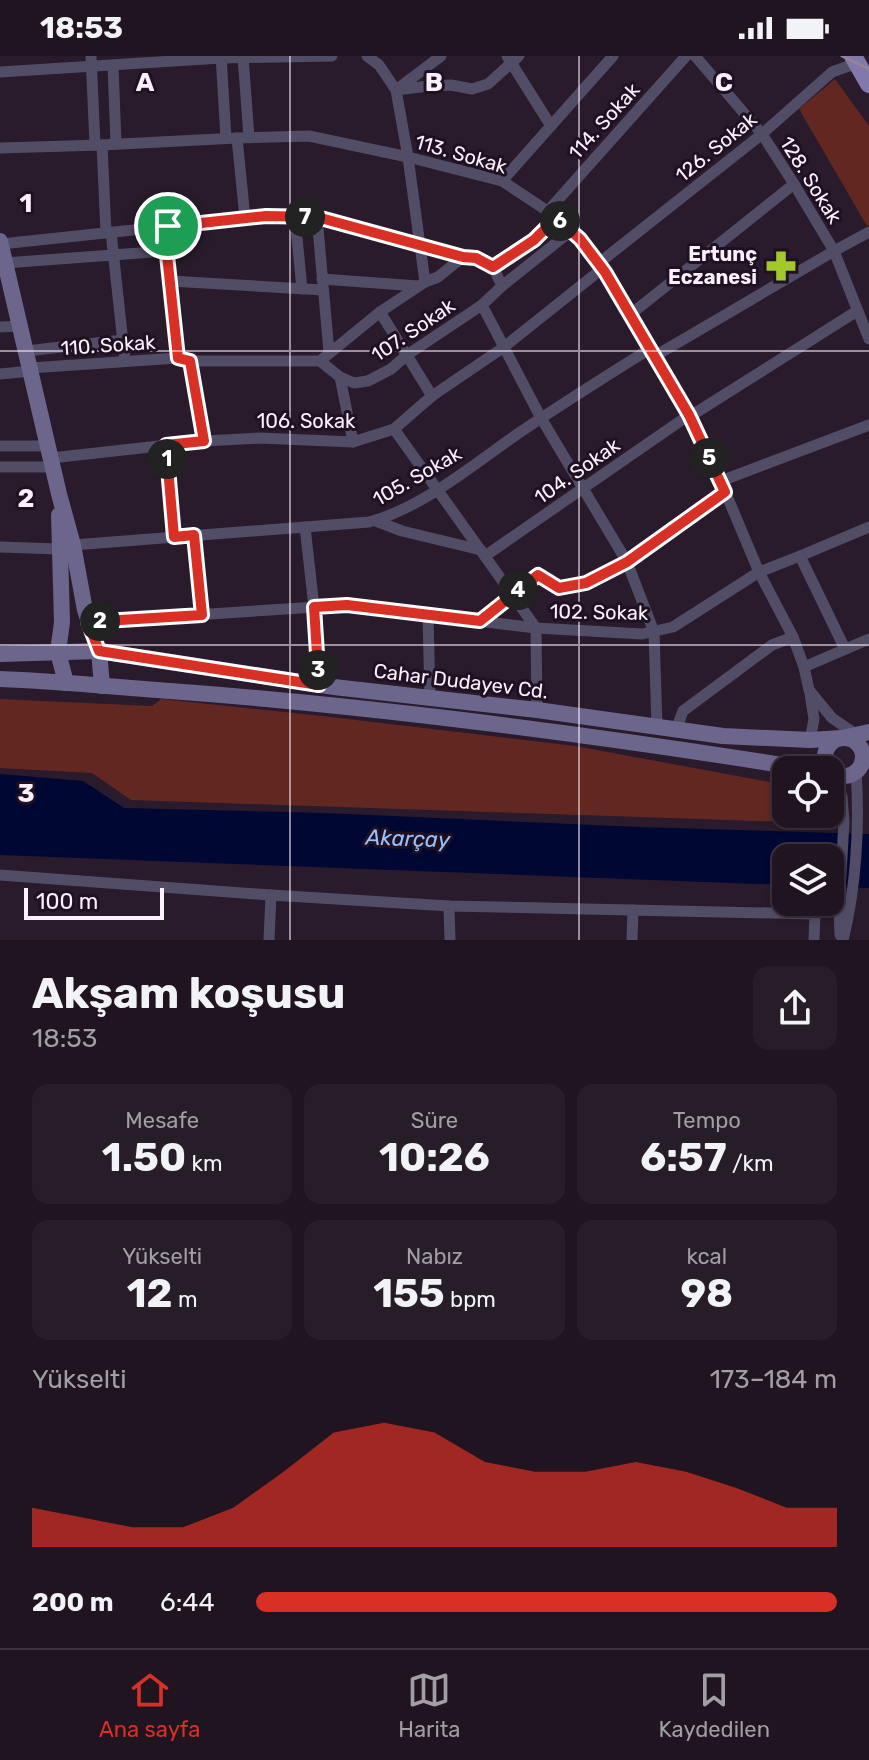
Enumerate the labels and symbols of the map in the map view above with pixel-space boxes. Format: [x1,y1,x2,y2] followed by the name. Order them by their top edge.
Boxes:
[136,67,155,98] text: A
[425,67,443,98] text: B
[715,67,733,98] text: C
[563,77,645,164] street label: 114. Sokak
[670,107,762,187] street label: 126. Sokak
[412,129,510,179] street label: 113. Sokak
[775,132,848,229] street label: 128. Sokak
[20,188,32,219] text: 1
[134,192,202,260] pin
[285,197,325,237] pin: 7
[540,201,580,241] pin: 6
[668,242,757,289] place label: Ertunç Eczanesi
[764,249,798,283] pharmacy icon: Ertunç Eczanesi
[367,293,460,367] street label: 107. Sokak
[60,330,157,360] street label: 110. Sokak
[257,409,356,433] street label: 106. Sokak
[530,432,625,509] street label: 104. Sokak
[689,438,729,478] pin: 5
[147,439,187,479] pin: 1
[368,441,466,511] street label: 105. Sokak
[18,483,34,514] text: 2
[498,570,538,610] pin: 4
[550,599,649,625] street label: 102. Sokak
[80,601,120,641] pin: 2
[298,650,338,690] pin: 3
[372,658,550,704] street label: Cahar Dudayev Cd.
[17,778,35,809] text: 3
[364,823,451,853] water label: Akarçay
[24,884,164,920] scale bar

